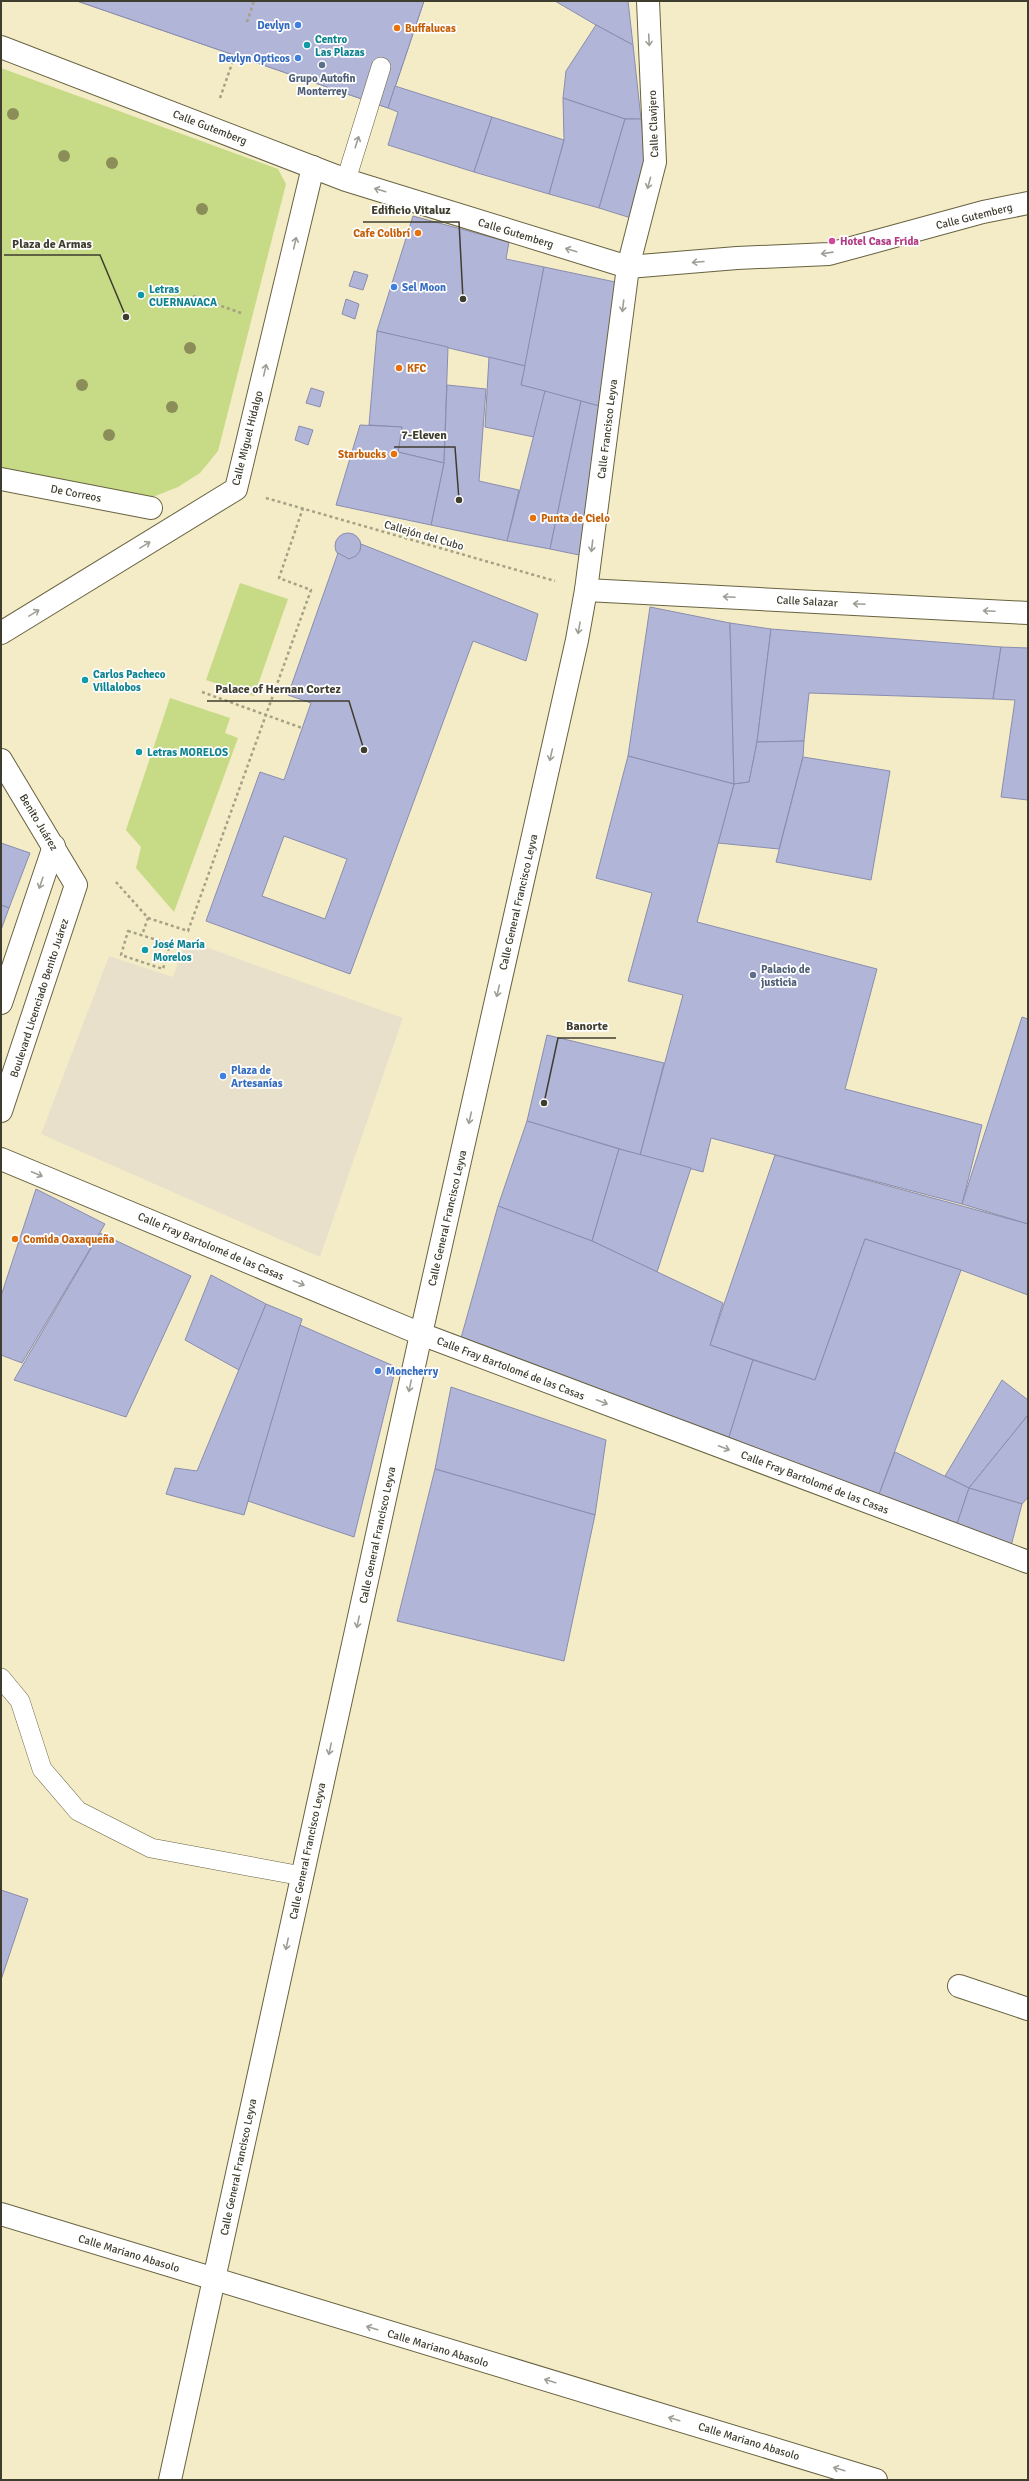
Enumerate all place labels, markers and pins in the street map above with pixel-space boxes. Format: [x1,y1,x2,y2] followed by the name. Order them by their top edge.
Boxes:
[257,19,290,32] place label: Devlyn
[293,20,303,30] marker: Devlyn
[405,22,456,35] place label: Buffalucas
[392,23,402,33] marker: Buffalucas
[315,33,365,59] place label: Centro Las Plazas
[302,40,312,50] marker: Centro Las Plazas
[218,52,290,65] place label: Devlyn Opticos
[293,53,303,63] marker: Devlyn Opticos
[317,60,327,70] marker: Grupo Autofin Monterrey
[288,72,356,98] place label: Grupo Autofin Monterrey
[363,198,459,222] callout: Edificio Vitaluz
[353,227,411,240] place label: Cafe Colibrí
[413,228,423,238] marker: Cafe Colibrí
[4,231,100,255] callout: Plaza de Armas
[840,235,919,248] place label: Hotel Casa Frida
[827,236,837,246] marker: Hotel Casa Frida
[402,281,446,294] place label: Sel Moon
[389,282,399,292] marker: Sel Moon
[149,283,217,309] place label: Letras CUERNAVACA
[136,290,146,300] marker: Letras CUERNAVACA
[407,362,427,375] place label: KFC
[394,363,404,373] marker: KFC
[394,423,455,447] callout: 7-Eleven
[338,448,386,461] place label: Starbucks
[389,449,399,459] marker: Starbucks
[541,512,610,525] place label: Punta de Cielo
[528,513,538,523] marker: Punta de Cielo
[93,668,166,694] place label: Carlos Pacheco Villalobos
[80,675,90,685] marker: Carlos Pacheco Villalobos
[207,677,349,701] callout: Palace of Hernan Cortez
[147,746,228,759] place label: Letras MORELOS
[134,747,144,757] marker: Letras MORELOS
[153,938,205,964] place label: José María Morelos
[140,945,150,955] marker: José María Morelos
[761,963,811,989] place label: Palacio de justicia
[748,970,758,980] marker: Palacio de justicia
[558,1014,616,1038] callout: Banorte
[231,1064,283,1090] place label: Plaza de Artesanías
[218,1071,228,1081] marker: Plaza de Artesanías
[23,1233,115,1246] place label: Comida Oaxaqueña
[10,1234,20,1244] marker: Comida Oaxaqueña
[386,1365,439,1378] place label: Moncherry
[373,1366,383,1376] marker: Moncherry

